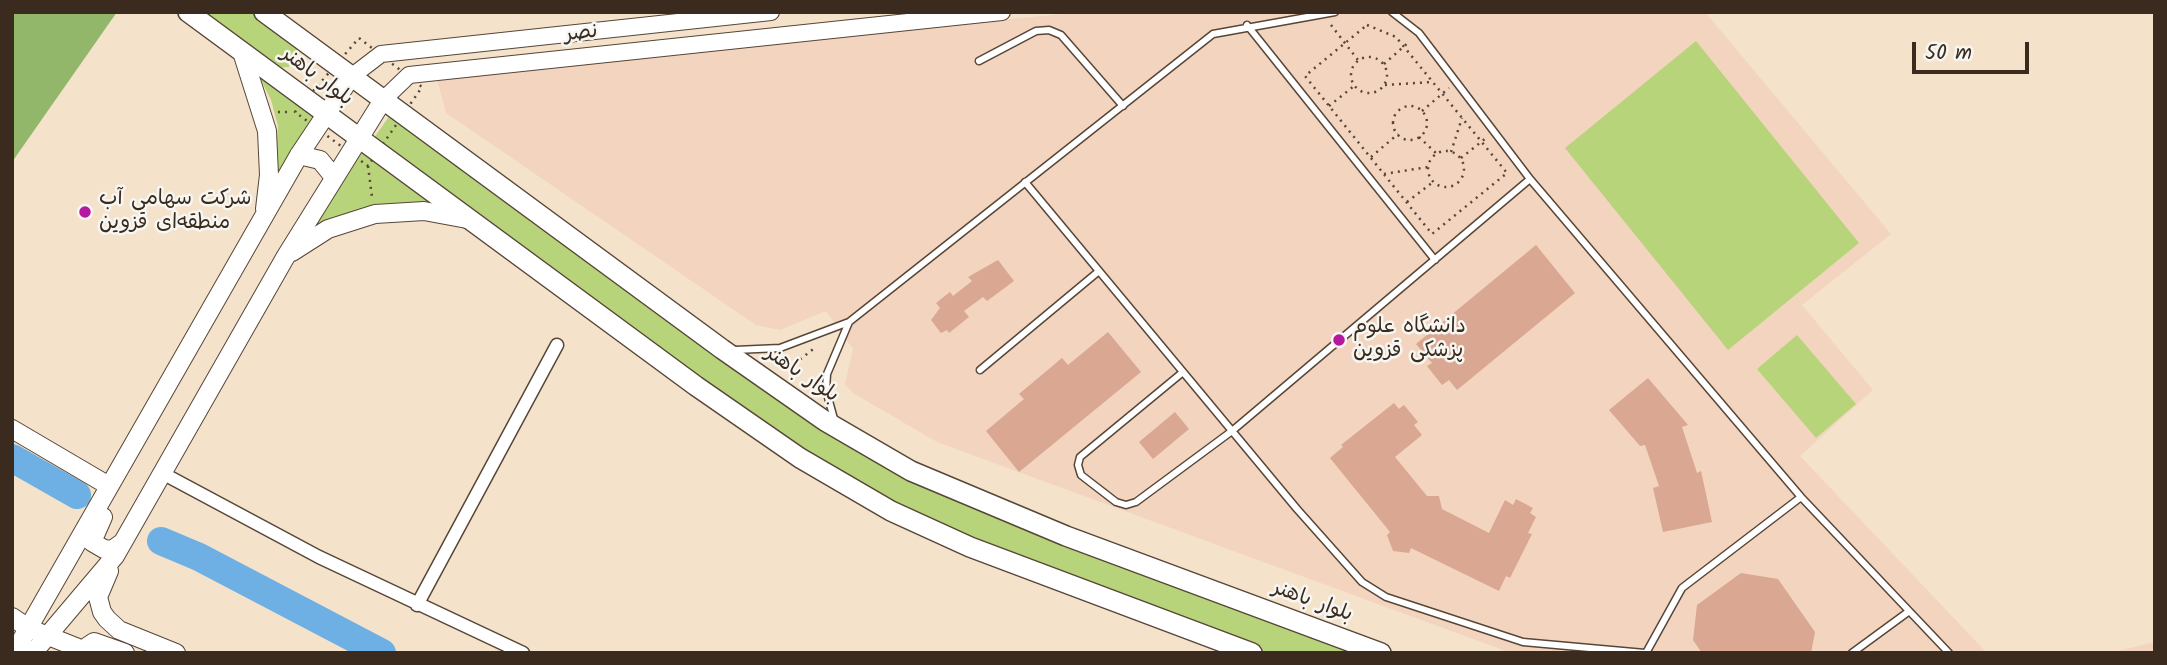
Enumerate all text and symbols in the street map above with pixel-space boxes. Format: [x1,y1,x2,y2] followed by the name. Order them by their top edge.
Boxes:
[563,21,599,49] street label: نصر
[1915,28,2032,72] scale bar
[1925,37,1972,70] text: 50 m
[275,43,357,113] street label: بلوار باهنر
[99,187,251,237] place label: شرکت سهامی آب منطقه‌ای قزوین
[77,204,93,220] marker: شرکت سهامی آب منطقه‌ای قزوین
[1353,315,1466,365] place label: دانشگاه علوم پزشکی قزوین
[1331,332,1347,348] marker: دانشگاه علوم پزشکی قزوین
[759,342,843,410] street label: بلوار باهنر
[1269,577,1355,629] street label: بلوار باهنر

